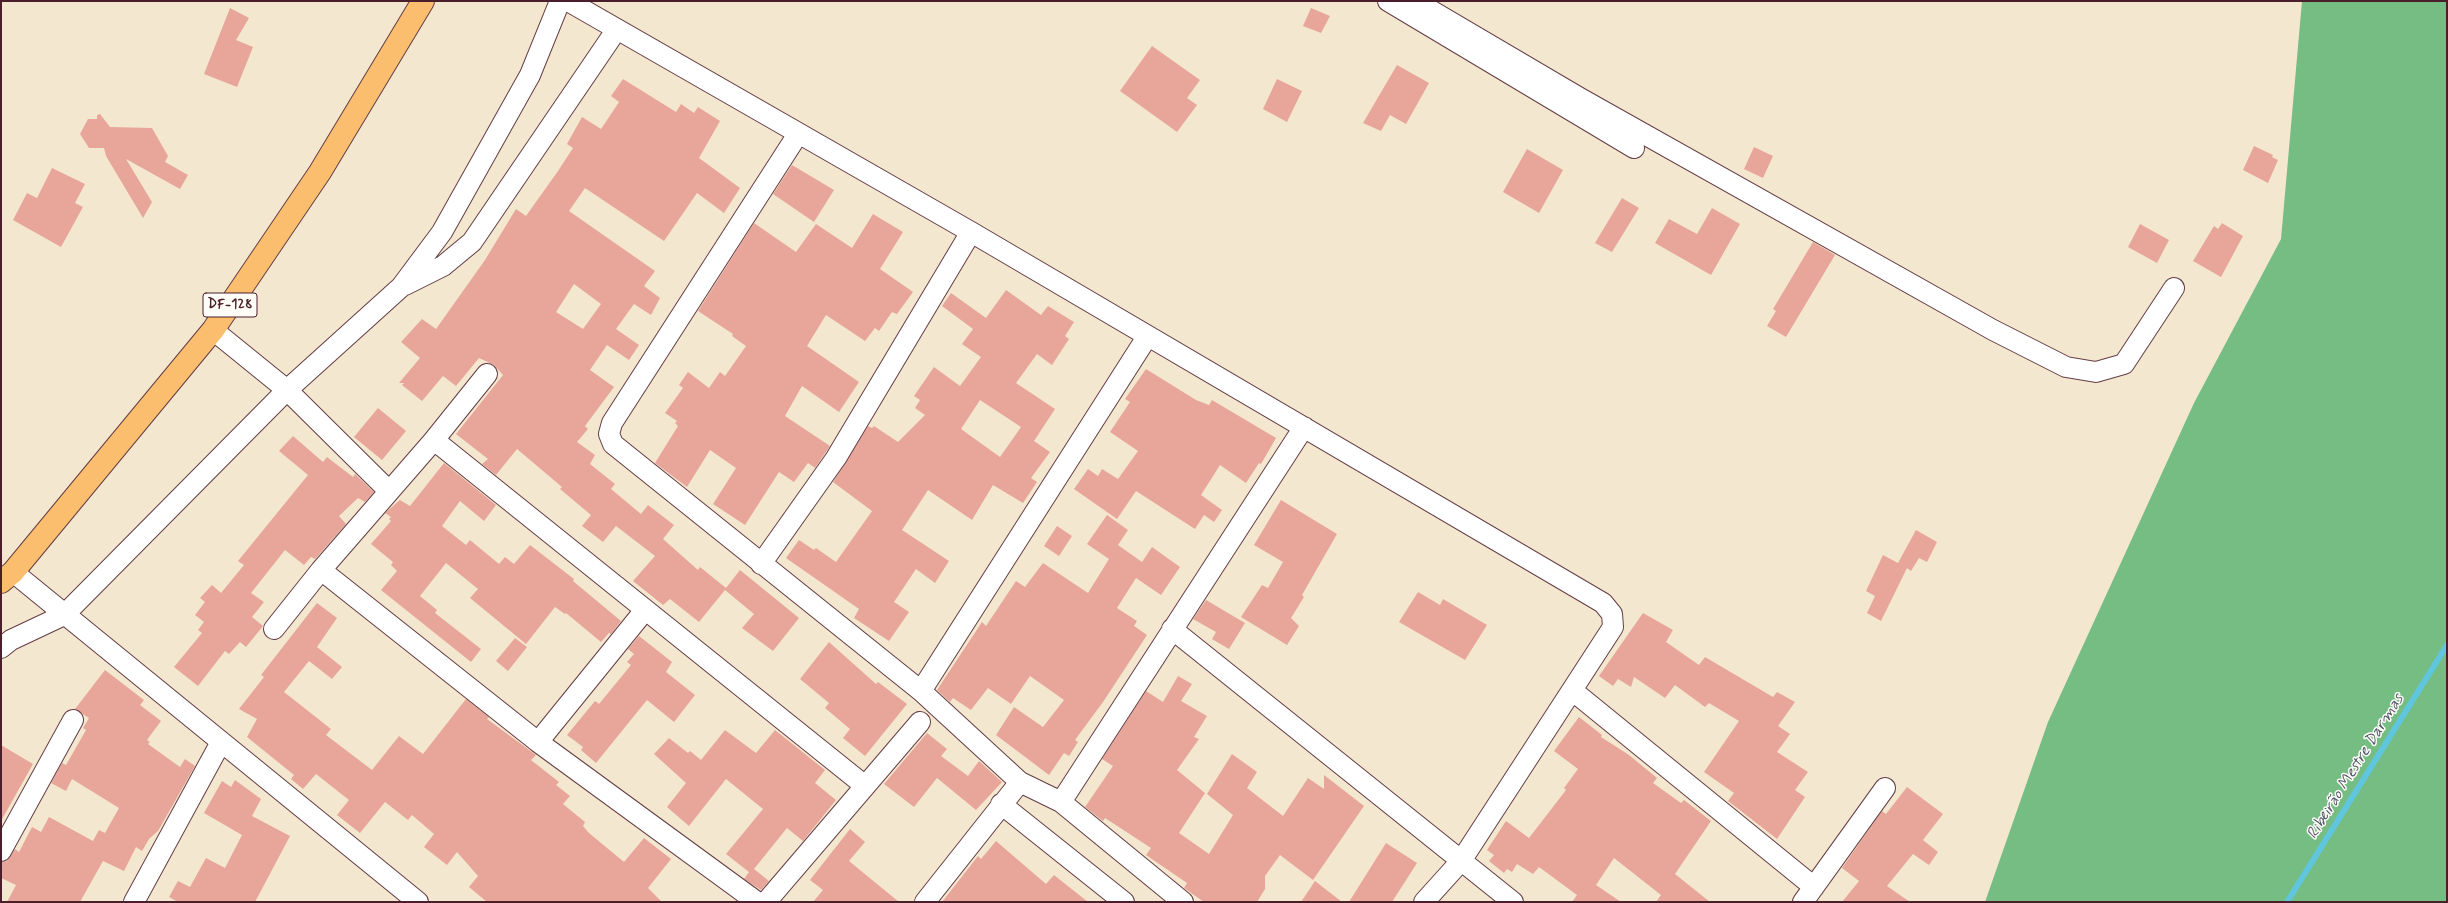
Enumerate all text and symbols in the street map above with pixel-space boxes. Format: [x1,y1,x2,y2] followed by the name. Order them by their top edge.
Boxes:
[203,293,257,317] road number: DF-128
[2303,691,2409,843] water label: Ribeirão Mestre Darmas

